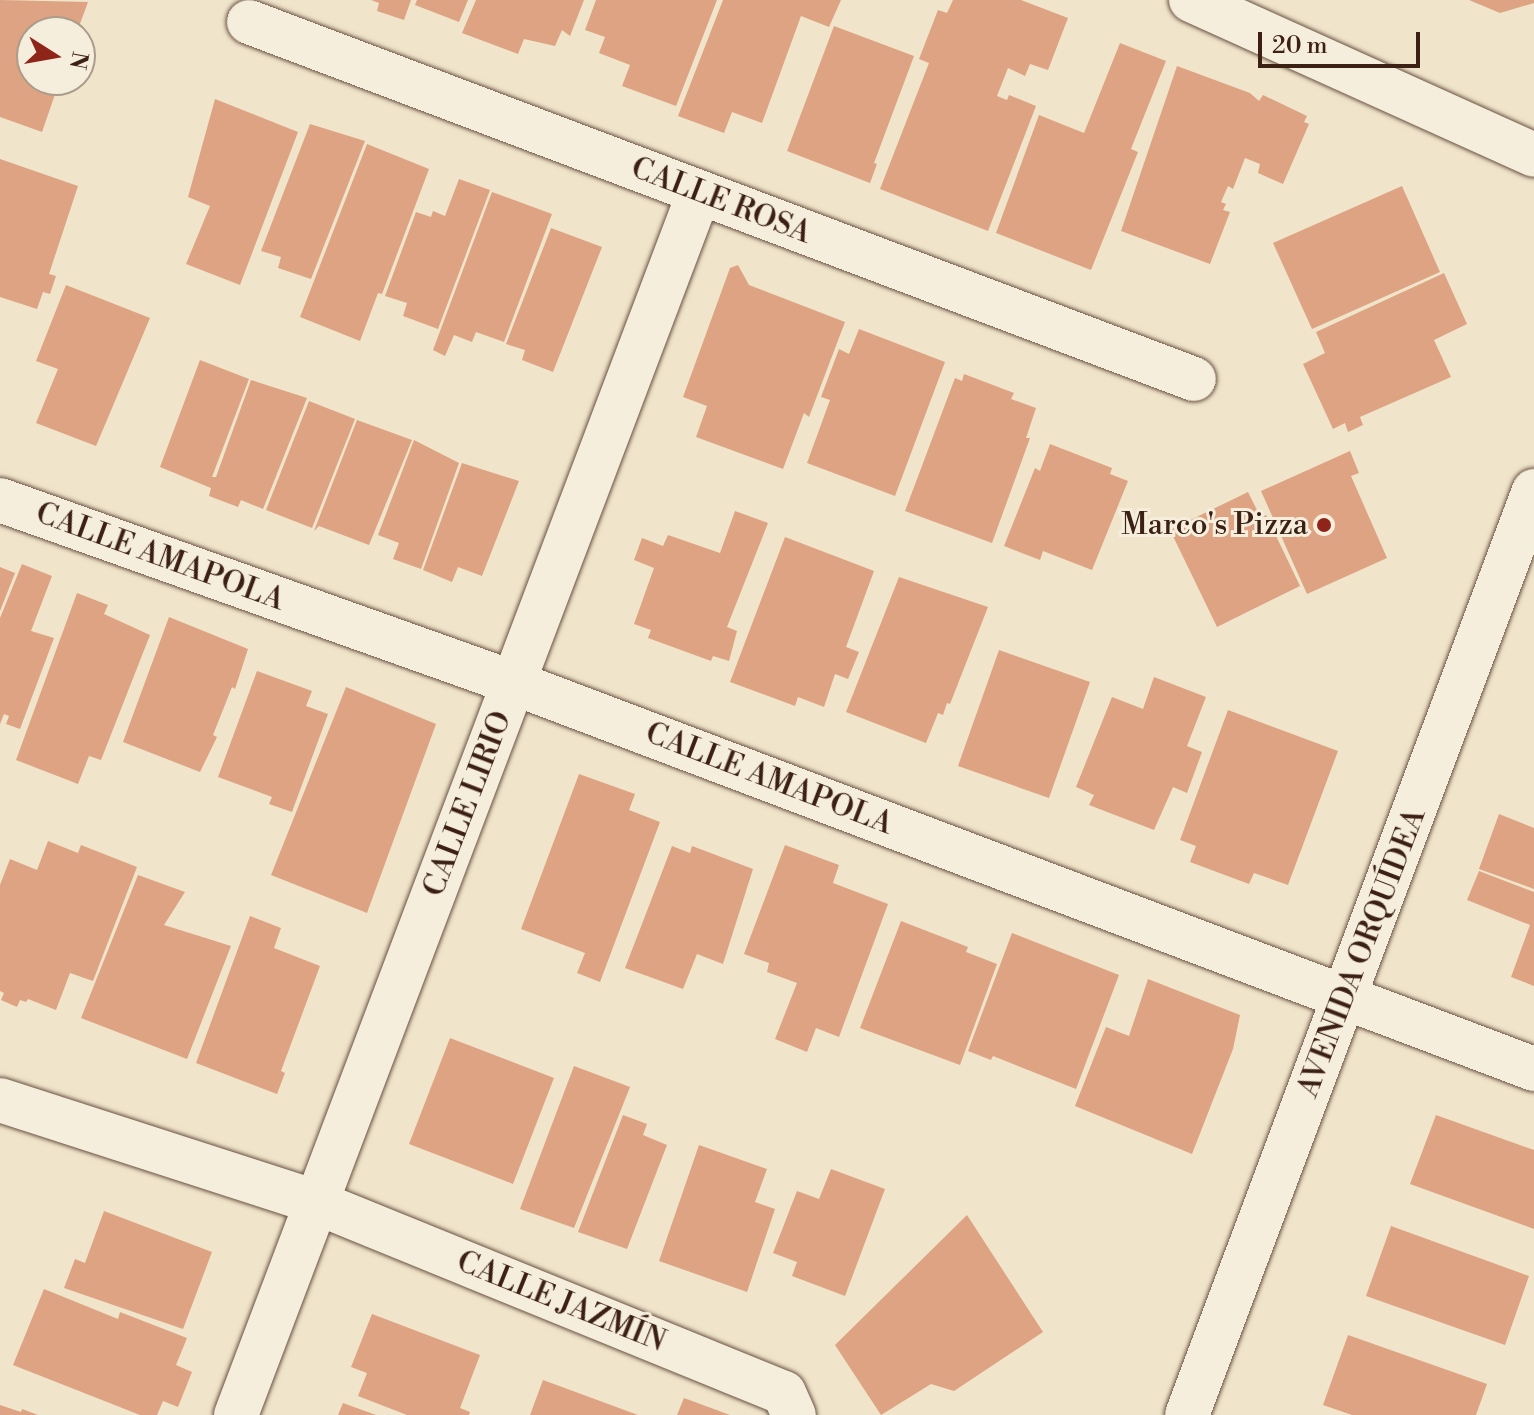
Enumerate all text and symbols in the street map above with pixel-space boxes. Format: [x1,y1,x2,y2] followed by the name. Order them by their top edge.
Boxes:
[16,16,96,96] north arrow
[1262,16,1424,66] scale bar
[1272,31,1328,61] text: 20 m
[63,49,93,71] text: N
[626,150,816,252] street label: CALLE ROSA
[31,495,289,619] street label: CALLE AMAPOLA
[1121,507,1308,543] place label: Marco's Pizza
[1315,516,1333,534] marker: Marco's Pizza
[416,706,520,902] street label: CALLE LIRIO
[640,715,898,843] street label: CALLE AMAPOLA
[1290,804,1434,1102] street label: AVENIDA ORQUÍDEA
[451,1244,671,1360] street label: CALLE JAZMÍN

